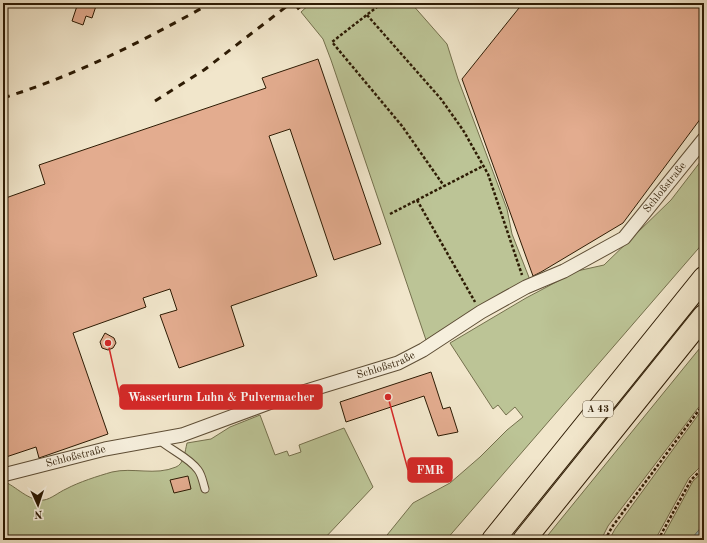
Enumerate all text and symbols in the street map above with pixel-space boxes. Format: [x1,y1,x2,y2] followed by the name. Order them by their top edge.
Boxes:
[641,160,688,215] street label: Schloßstraße
[355,350,417,381] street label: Schloßstraße
[120,385,322,409] callout: Wasserturm Luhn & Pulvermacher
[128,392,314,404] text: Wasserturm Luhn & Pulvermacher
[583,401,613,417] road number: A 43
[45,444,107,469] street label: Schloßstraße
[408,458,452,482] callout: FMR
[416,465,444,477] text: FMR
[18,485,58,525] north arrow
[33,508,43,519] text: N

